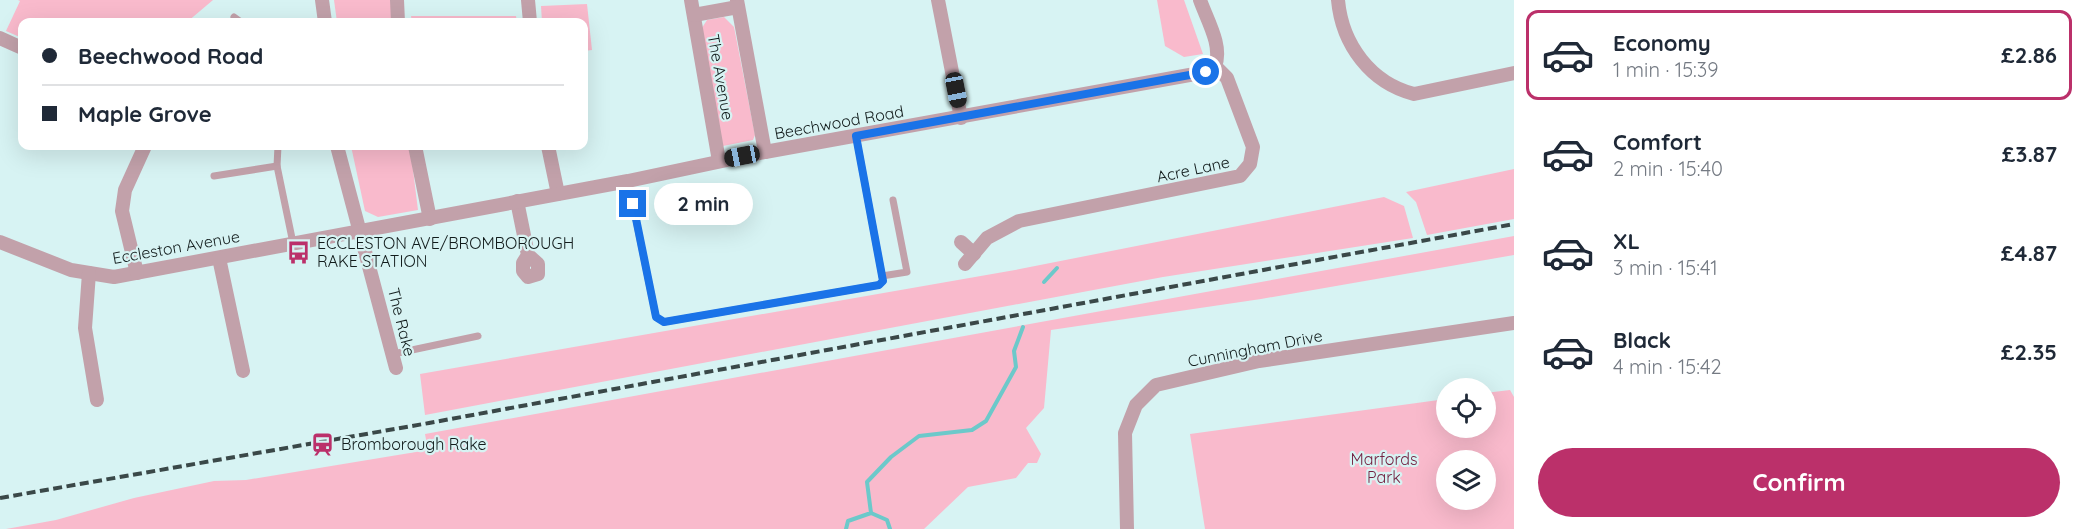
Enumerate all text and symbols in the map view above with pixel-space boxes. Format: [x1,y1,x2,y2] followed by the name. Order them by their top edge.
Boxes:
[1541,28,1595,82] icon: car
[1613,29,1711,57] text: Economy
[704,32,738,122] street label: The Avenue
[2001,41,2057,69] text: £2.86
[78,42,263,70] text: Beechwood Road
[1613,57,1718,82] text: 1 min · 15:39
[1192,58,1219,85] route start
[944,71,968,109] car
[78,100,212,128] text: Maple Grove
[773,101,905,143] street label: Beechwood Road
[1541,127,1595,181] icon: car
[1613,128,1702,156] text: Comfort
[2002,140,2057,168] text: £3.87
[723,144,761,168] car
[1155,151,1231,187] street label: Acre Lane
[1613,156,1723,181] text: 2 min · 15:40
[654,183,753,225] callout: 2 min
[619,190,646,217] route end
[677,191,730,216] text: 2 min
[111,226,241,268] street label: Eccleston Avenue
[1541,226,1595,280] icon: car
[1613,227,1640,255] text: XL
[317,233,574,271] place label: ECCLESTON AVE/BROMBOROUGH RAKE STATION
[286,239,312,265] bus stop icon: ECCLESTON AVE/BROMBOROUGH RAKE STATION
[2001,239,2057,267] text: £4.87
[1613,255,1718,280] text: 3 min · 15:41
[384,286,420,358] street label: The Rake
[1186,325,1324,371] street label: Cunningham Drive
[1541,325,1595,379] icon: car
[1613,326,1671,354] text: Black
[2001,338,2057,366] text: £2.35
[1613,354,1722,379] text: 4 min · 15:42
[1436,378,1496,510] map controls
[1436,378,1496,438] button: locate
[310,431,336,457] station icon: Bromborough Rake
[341,434,486,454] place label: Bromborough Rake
[1538,448,2060,517] button: Confirm
[1351,449,1417,487] park label: Marfords Park
[1436,450,1496,510] button: layers

